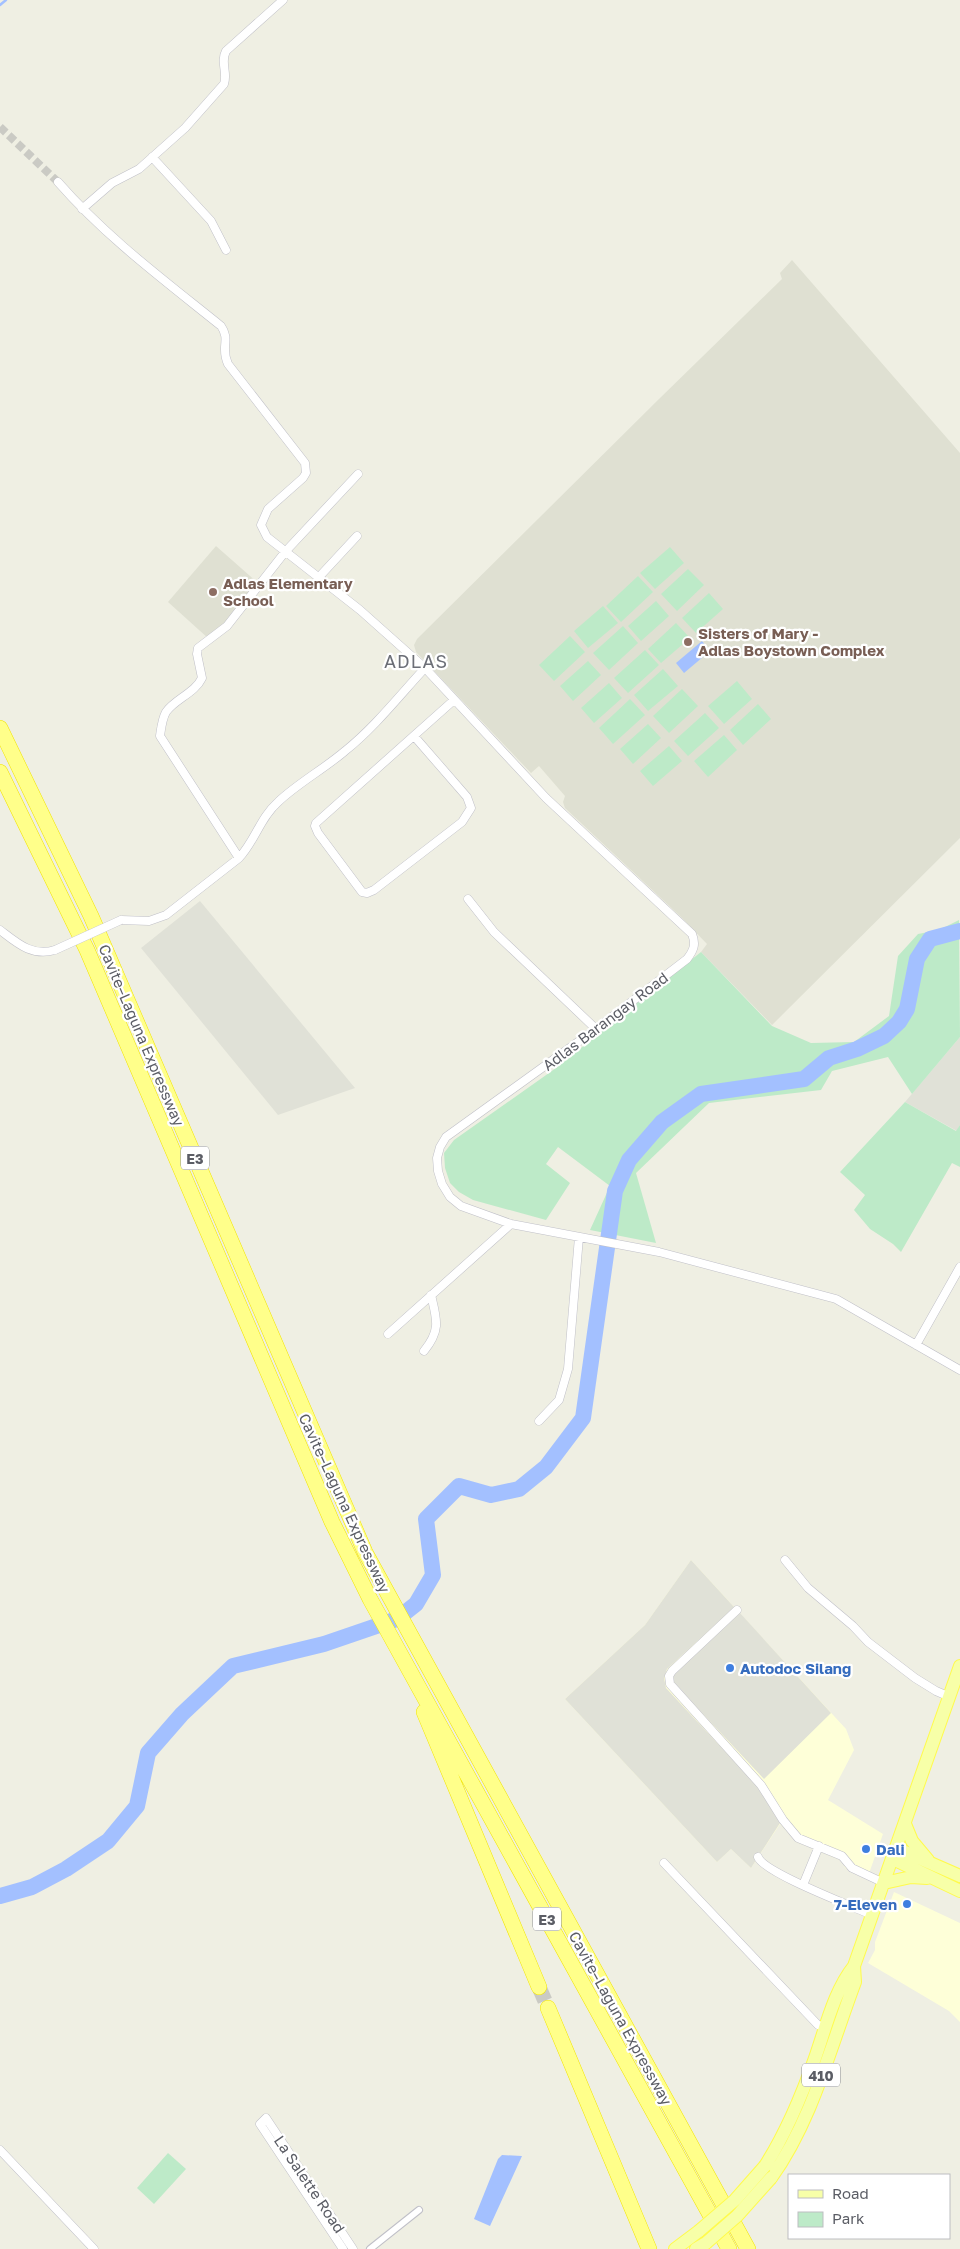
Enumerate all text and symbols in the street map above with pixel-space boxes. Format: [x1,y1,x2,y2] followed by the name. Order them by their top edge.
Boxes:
[223,574,353,609] place label: Adlas Elementary School
[207,586,219,598] marker: Adlas Elementary School
[698,624,885,659] place label: Sisters of Mary - Adlas Boystown Complex
[682,636,694,648] marker: Sisters of Mary - Adlas Boystown Complex
[384,650,448,672] district label: ADLAS
[95,941,189,1129] street label: Cavite–Laguna Expressway
[539,968,671,1074] street label: Adlas Barangay Road
[181,1146,209,1170] road number: E3
[295,1410,395,1596] street label: Cavite–Laguna Expressway
[740,1659,851,1677] place label: Autodoc Silang
[724,1662,736,1674] marker: Autodoc Silang
[876,1840,905,1858] place label: Dali
[860,1843,872,1855] marker: Dali
[834,1895,897,1913] place label: 7-Eleven
[901,1898,913,1910] marker: 7-Eleven
[533,1908,561,1930] road number: E3
[566,1928,677,2108] street label: Cavite–Laguna Expressway
[802,2064,840,2086] road number: 410
[271,2132,349,2236] street label: La Salette Road
[788,2174,950,2239] legend
[832,2184,869,2202] text: Road
[832,2209,865,2227] text: Park

